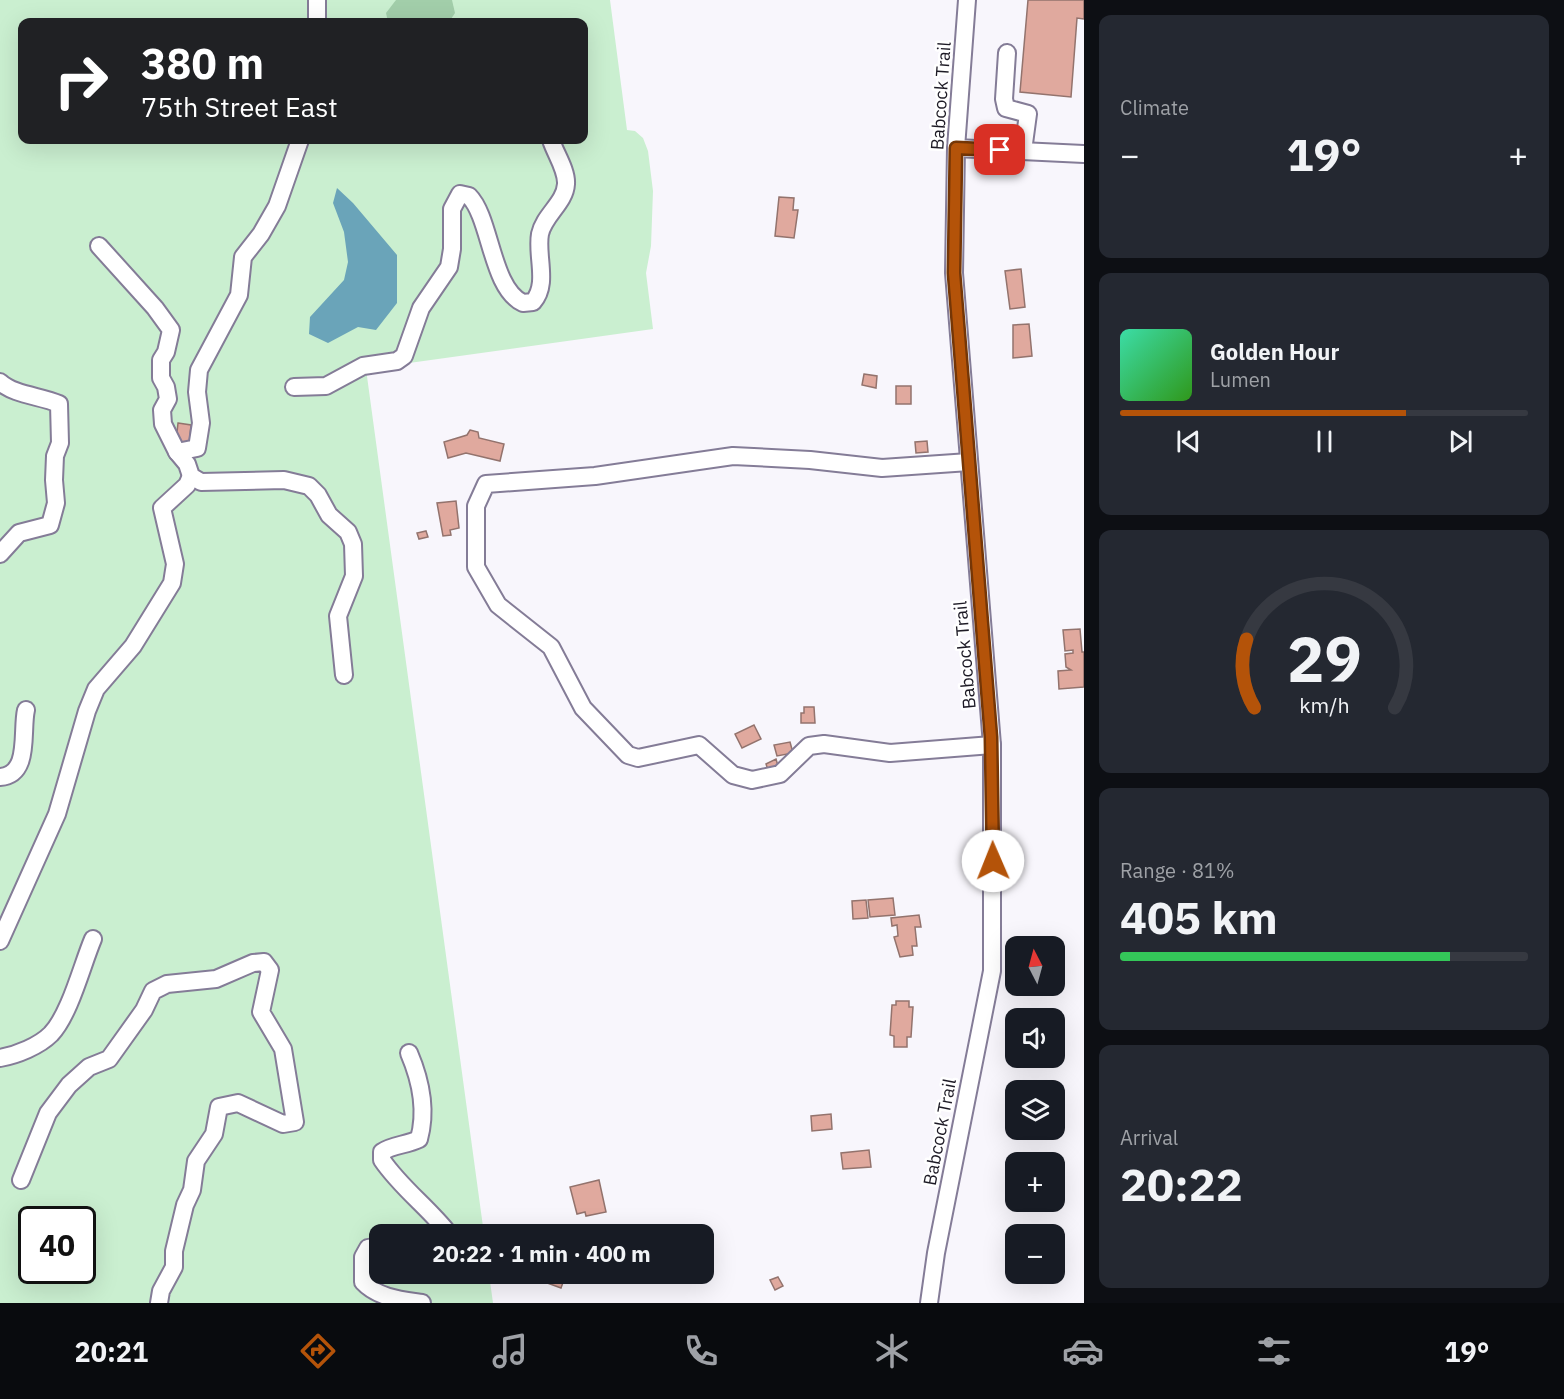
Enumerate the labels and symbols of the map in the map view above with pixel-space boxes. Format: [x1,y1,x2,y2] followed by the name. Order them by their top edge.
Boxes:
[925,41,956,151] street label: Babcock Trail
[974,124,1025,175] pin
[948,600,981,710] street label: Babcock Trail
[961,829,1025,893] position arrow
[1005,936,1065,996] north arrow
[918,1076,961,1187] street label: Babcock Trail
[18,1206,96,1284] speed limit sign: 40

